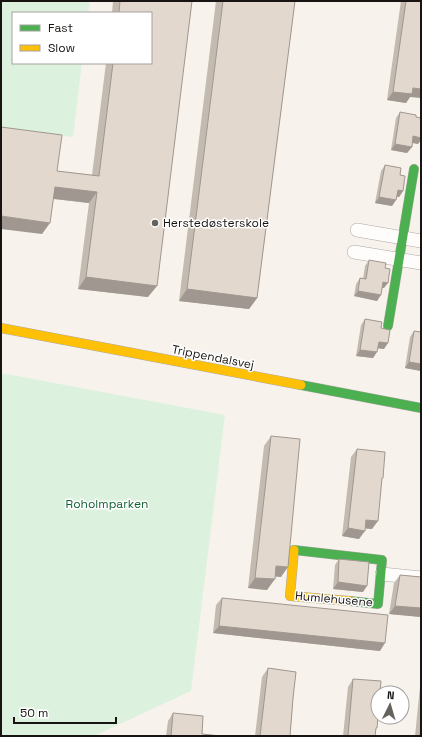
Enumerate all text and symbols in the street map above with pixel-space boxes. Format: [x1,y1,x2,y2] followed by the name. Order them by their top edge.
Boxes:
[12,12,152,64] legend
[48,20,73,36] text: Fast
[48,40,75,56] text: Slow
[163,215,269,231] place label: Herstedøsterskole
[150,218,160,228] marker: Herstedøsterskole
[170,341,256,373] street label: Trippendalsvej
[66,496,148,512] park label: Roholmparken
[294,588,374,610] street label: Humlehusene
[370,685,410,725] north arrow
[387,688,395,702] text: N
[14,699,116,725] scale bar
[20,705,48,721] text: 50 m

